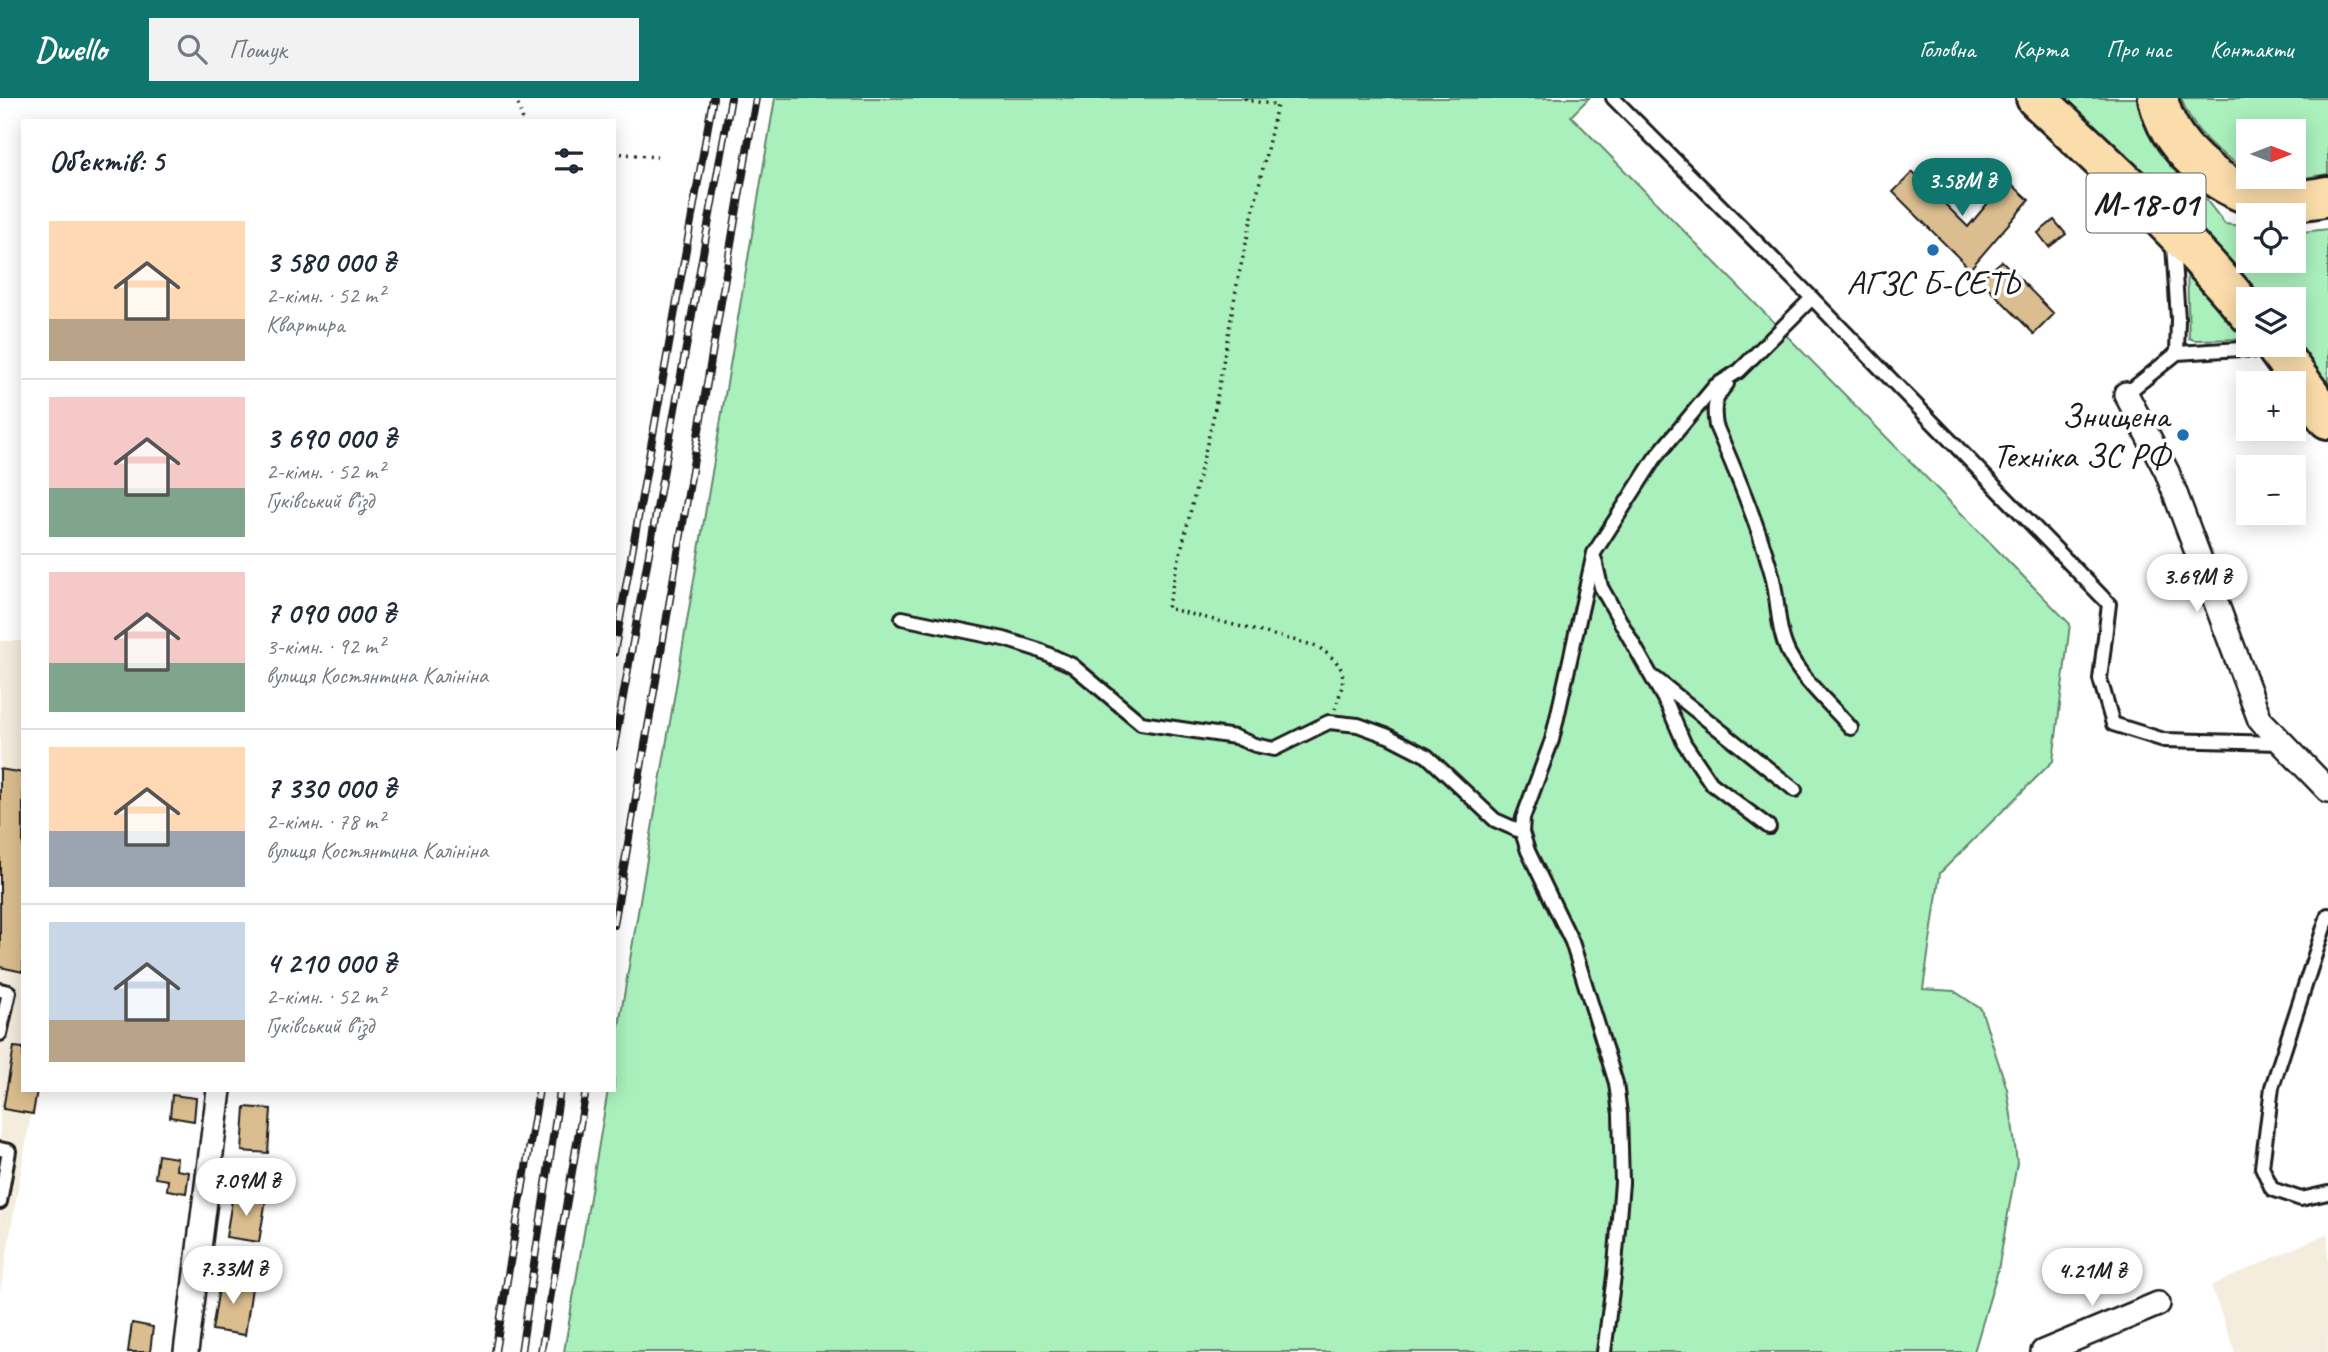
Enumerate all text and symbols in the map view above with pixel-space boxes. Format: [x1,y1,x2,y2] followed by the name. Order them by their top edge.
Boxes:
[149,18,639,81] search box
[35,28,107,70] text: Dwello
[173,30,211,68] icon: search
[229,33,287,66] text: Пошук
[1919,34,1975,64] text: Головна
[2013,34,2068,64] text: Карта
[2106,34,2172,64] text: Про нас
[2210,34,2293,64] text: Контакти
[2236,119,2306,189] north arrow
[2236,119,2306,525] map controls
[49,142,164,180] text: Об’єктів: 5
[550,142,588,180] icon: filters
[1897,158,2027,218] pin: 3.58M ₴
[1928,166,1996,195] text: 3.58M ₴
[2086,174,2206,232] road number: М-18-01
[2236,203,2306,273] button: locate
[1925,242,1941,258] marker: АГЗС Б-СЕТЬ
[266,243,396,281] text: 3 580 000 ₴
[105,249,189,333] icon: home
[1847,260,2022,305] place label: АГЗС Б-СЕТЬ
[266,281,384,310] text: 2-кімн. · 52 m²
[2236,287,2306,357] button: layers
[266,310,344,339] text: Квартира
[2236,371,2306,441] button: +
[1992,393,2172,478] place label: Знищена Техніка ЗС РФ
[266,419,396,457] text: 3 690 000 ₴
[105,425,189,509] icon: home
[2175,427,2191,443] marker: Знищена Техніка ЗС РФ
[2236,455,2306,525] button: −
[266,457,384,486] text: 2-кімн. · 52 m²
[266,486,374,515] text: Гуківський в’їзд
[2132,554,2262,614] pin: 3.69M ₴
[2163,562,2231,591] text: 3.69M ₴
[266,594,396,632] text: 7 090 000 ₴
[105,600,189,684] icon: home
[266,632,384,661] text: 3-кімн. · 92 m²
[266,661,488,690] text: вулиця Костянтина Калініна
[266,769,396,807] text: 7 330 000 ₴
[105,775,189,859] icon: home
[266,807,384,836] text: 2-кімн. · 78 m²
[266,836,488,865] text: вулиця Костянтина Калініна
[266,944,396,982] text: 4 210 000 ₴
[105,950,189,1034] icon: home
[266,982,384,1011] text: 2-кімн. · 52 m²
[266,1011,374,1040] text: Гуківський в’їзд
[181,1158,311,1218] pin: 7.09M ₴
[212,1166,280,1195] text: 7.09M ₴
[168,1246,298,1306] pin: 7.33M ₴
[2027,1248,2157,1308] pin: 4.21M ₴
[199,1254,267,1283] text: 7.33M ₴
[2058,1256,2126,1285] text: 4.21M ₴

